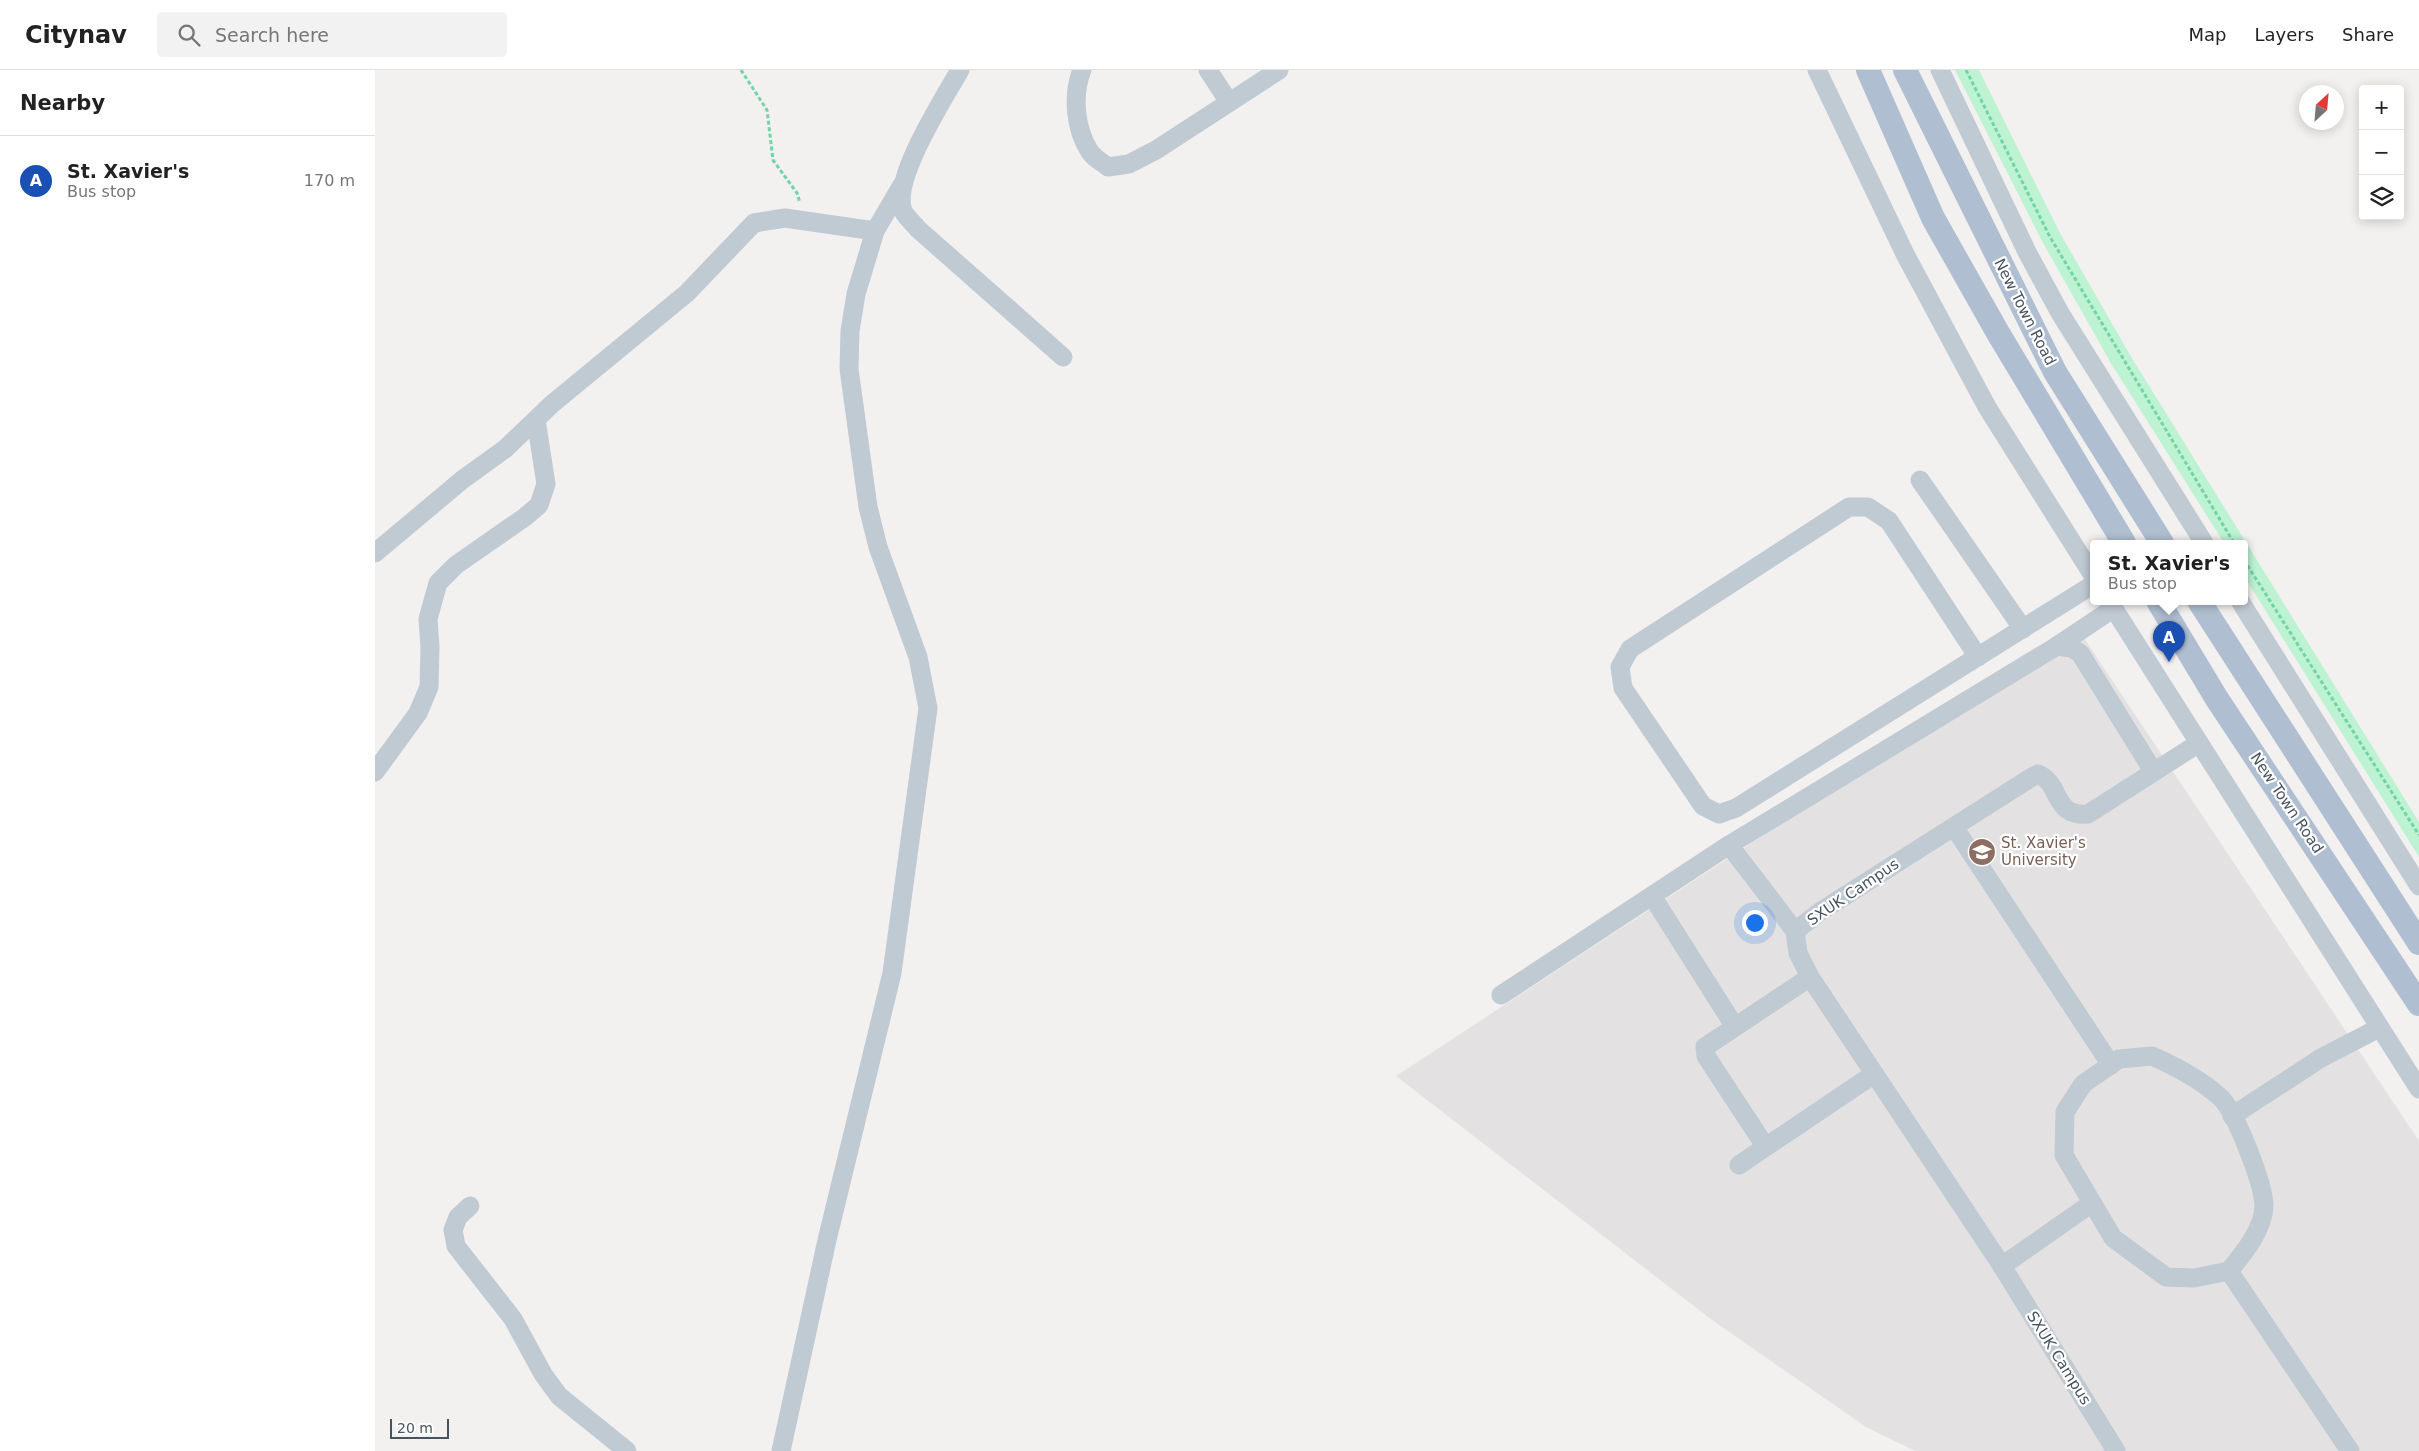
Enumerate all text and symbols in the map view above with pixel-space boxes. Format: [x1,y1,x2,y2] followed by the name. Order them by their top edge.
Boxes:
[157,12,507,57] search box
[25,21,127,49] text: Citynav
[175,21,203,49] icon: search
[215,24,329,46] text: Search here
[2188,24,2226,45] text: Map
[2254,24,2314,45] text: Layers
[2342,24,2394,45] text: Share
[2299,85,2344,130] north arrow
[2359,85,2404,220] map controls
[2359,85,2404,130] button: +
[20,91,105,115] text: Nearby
[2359,130,2404,175] button: −
[67,160,189,182] text: St. Xavier's
[30,171,42,190] text: A
[304,171,355,190] text: 170 m
[2359,175,2404,220] button: layers
[67,182,136,201] text: Bus stop
[1990,256,2060,368] street label: New Town Road
[2090,540,2248,605] popup
[2108,552,2230,574] text: St. Xavier's
[2108,574,2177,593] text: Bus stop
[2153,621,2185,662] pin: A
[2247,749,2327,857] street label: New Town Road
[2001,834,2086,869] place label: St. Xavier's University
[1967,837,1997,867] school or university icon: St. Xavier's University
[1804,855,1902,929] street label: SXUK Campus
[1742,910,1768,936] your location
[2023,1308,2095,1408] street label: SXUK Campus
[390,1416,449,1439] scale bar
[397,1420,433,1436] text: 20 m

